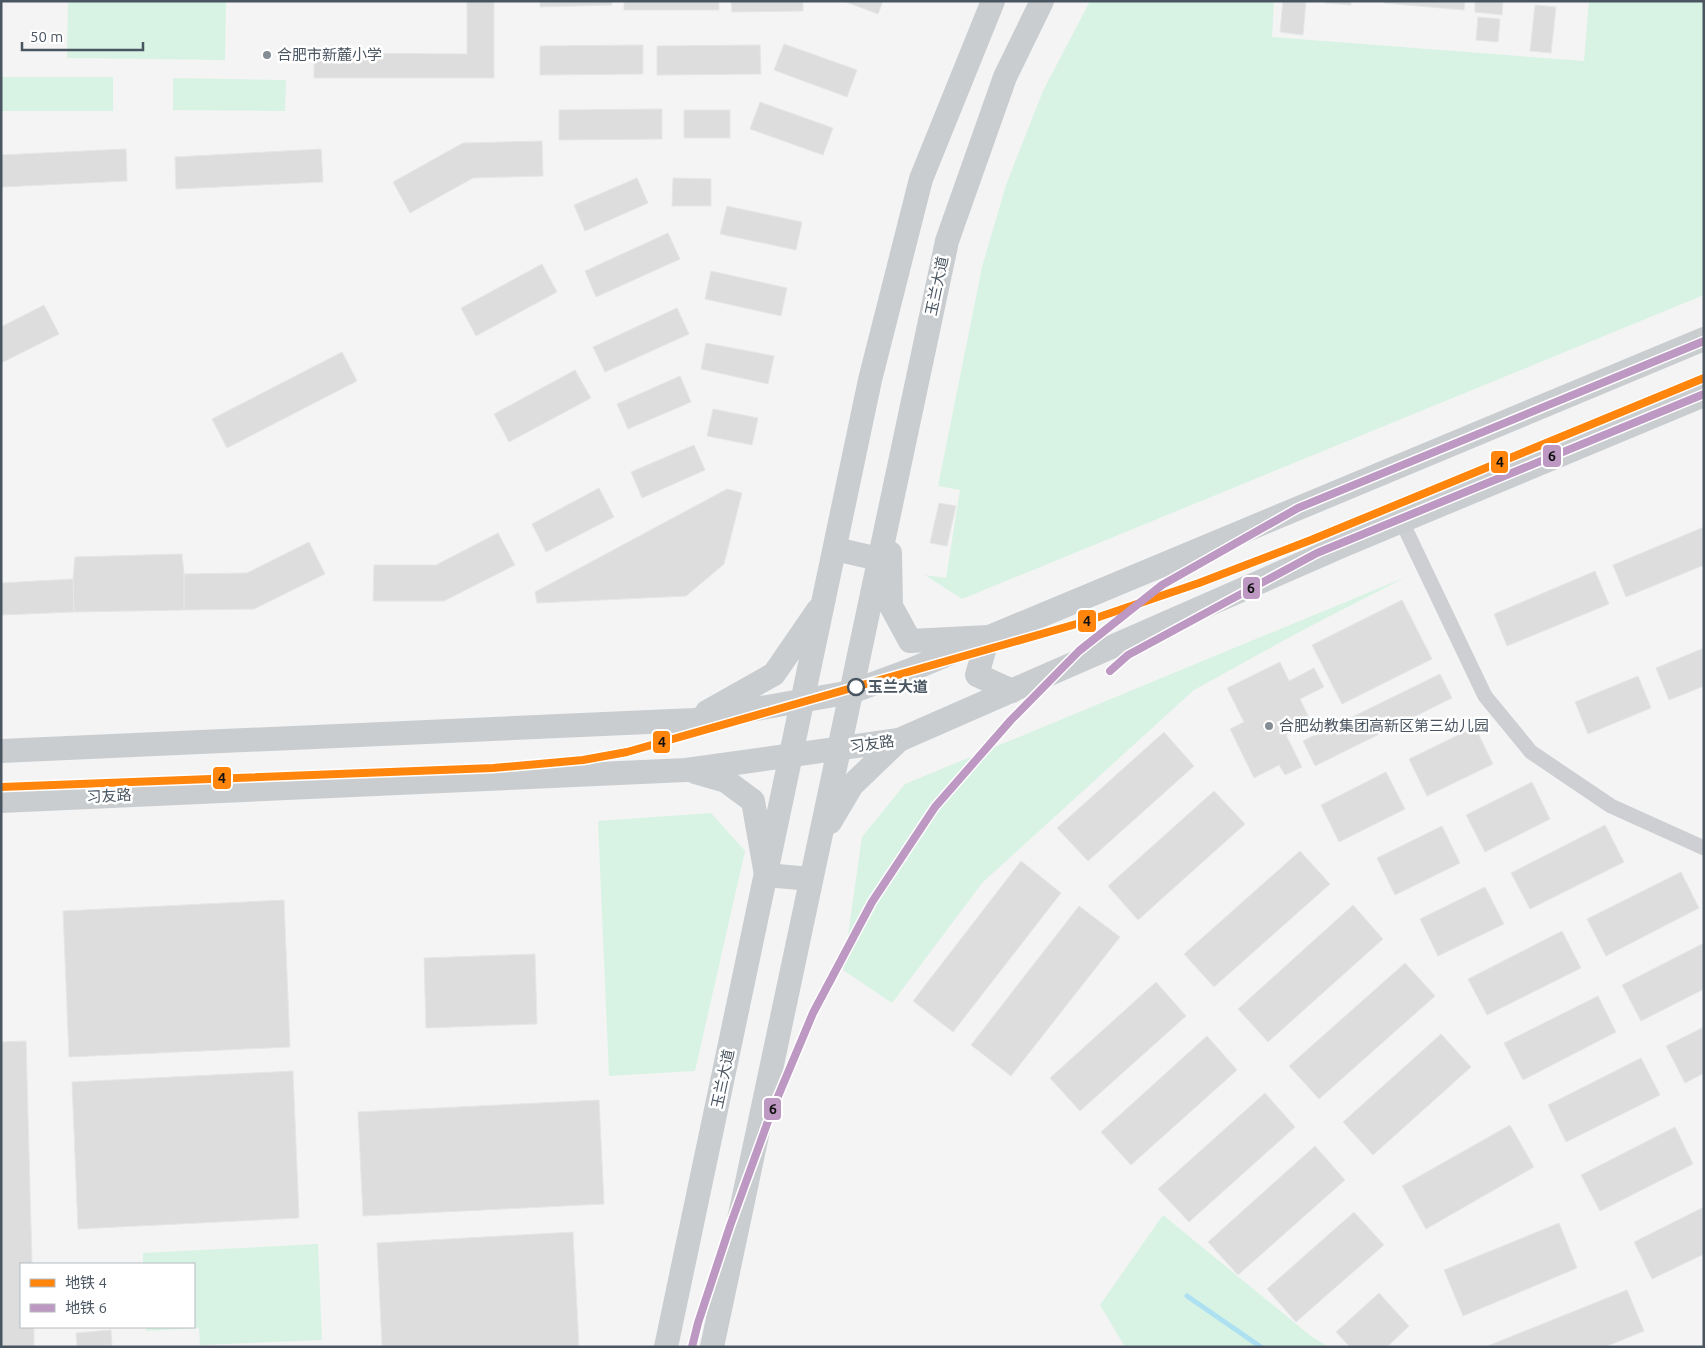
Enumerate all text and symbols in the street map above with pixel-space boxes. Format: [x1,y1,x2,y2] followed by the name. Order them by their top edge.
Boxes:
[22,20,144,52] scale bar
[30,28,63,45] text: 50 m
[277,46,382,63] place label: 合肥市新麓小学
[261,49,273,61] marker: 合肥市新麓小学
[922,255,951,317] street label: 玉兰大道
[1542,444,1562,468] line badge: 6
[1548,448,1556,464] text: 6
[1490,450,1509,474] line badge: 4
[1496,454,1504,470] text: 4
[1242,576,1261,600] line badge: 6
[1247,580,1255,596] text: 6
[1077,609,1097,633] line badge: 4
[1083,613,1091,629] text: 4
[847,678,865,696] marker: 玉兰大道
[868,678,928,695] place label: 玉兰大道
[1279,717,1489,734] place label: 合肥幼教集团高新区第三幼儿园
[1263,720,1275,732] marker: 合肥幼教集团高新区第三幼儿园
[652,730,671,754] line badge: 4
[848,732,895,755] street label: 习友路
[658,734,666,750] text: 4
[212,766,232,790] line badge: 4
[218,770,226,786] text: 4
[86,786,132,805] street label: 习友路
[708,1048,737,1110] street label: 玉兰大道
[763,1097,782,1121] line badge: 6
[769,1101,777,1117] text: 6
[20,1263,195,1328] legend
[65,1274,107,1291] text: 地铁 4
[65,1299,107,1316] text: 地铁 6

